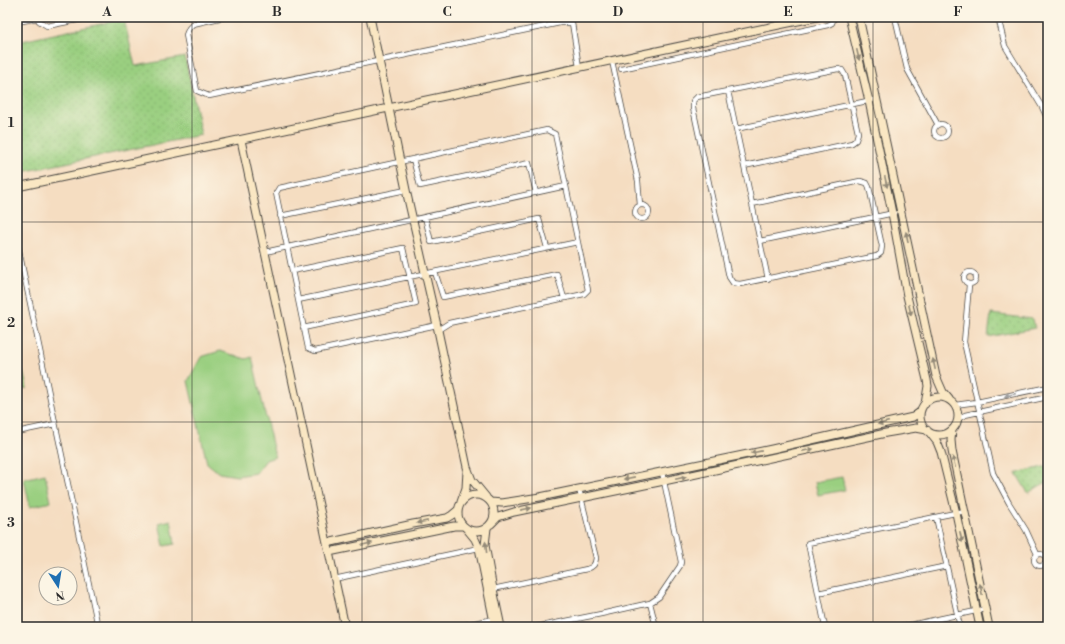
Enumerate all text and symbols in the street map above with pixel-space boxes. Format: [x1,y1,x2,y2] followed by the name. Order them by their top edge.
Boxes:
[101,4,112,20] text: A
[272,4,282,20] text: B
[442,4,452,20] text: C
[613,4,623,20] text: D
[783,4,793,20] text: E
[953,4,963,20] text: F
[856,49,862,61] one-way arrow
[8,115,15,131] text: 1
[883,176,889,188] one-way arrow
[903,231,909,243] one-way arrow
[908,303,914,316] one-way arrow
[7,315,15,331] text: 2
[930,358,936,370] one-way arrow
[1004,392,1016,398] one-way arrow
[877,421,889,427] one-way arrow
[801,447,814,453] one-way arrow
[750,449,763,455] one-way arrow
[951,456,957,468] one-way arrow
[674,474,687,480] one-way arrow
[623,476,635,482] one-way arrow
[520,506,532,512] one-way arrow
[7,515,15,531] text: 3
[416,520,428,526] one-way arrow
[958,530,964,543] one-way arrow
[361,541,373,547] one-way arrow
[483,541,489,554] one-way arrow
[38,566,78,606] north arrow
[978,583,984,595] one-way arrow
[54,587,66,603] text: N

